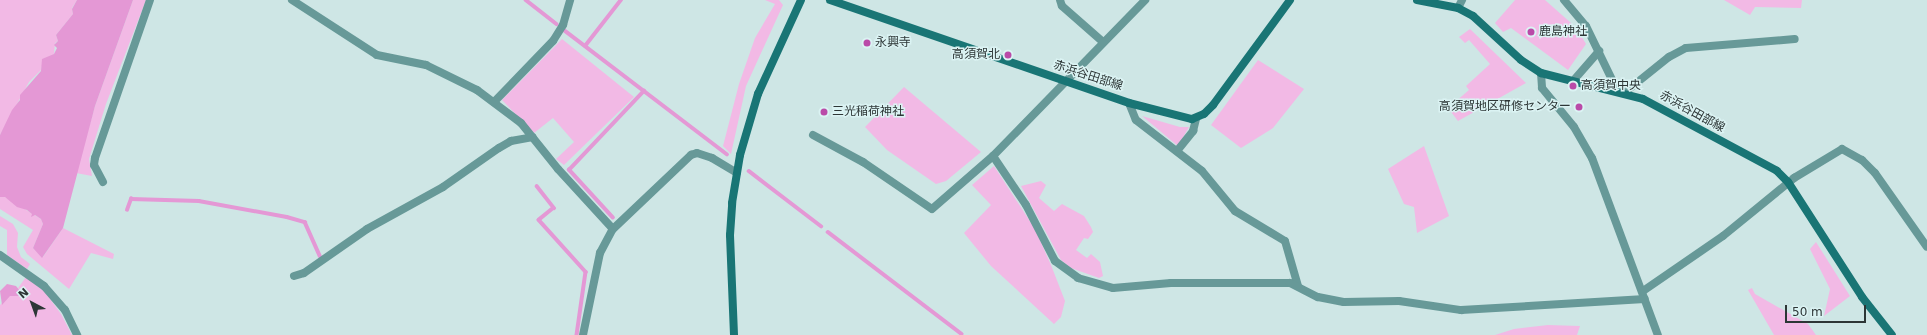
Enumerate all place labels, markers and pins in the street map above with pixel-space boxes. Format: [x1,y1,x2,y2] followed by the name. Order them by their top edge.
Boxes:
[1539,25,1587,39] place label: 鹿島神社
[1526,27,1536,37] marker: 鹿島神社
[875,36,911,50] place label: 永興寺
[862,38,872,48] marker: 永興寺
[952,48,1000,62] place label: 高須賀北
[1003,50,1013,60] marker: 高須賀北
[1581,79,1641,93] place label: 高須賀中央
[1568,81,1578,91] marker: 高須賀中央
[1439,100,1571,114] place label: 高須賀地区研修センター
[1574,102,1584,112] marker: 高須賀地区研修センター
[832,105,904,119] place label: 三光稲荷神社
[819,107,829,117] marker: 三光稲荷神社

